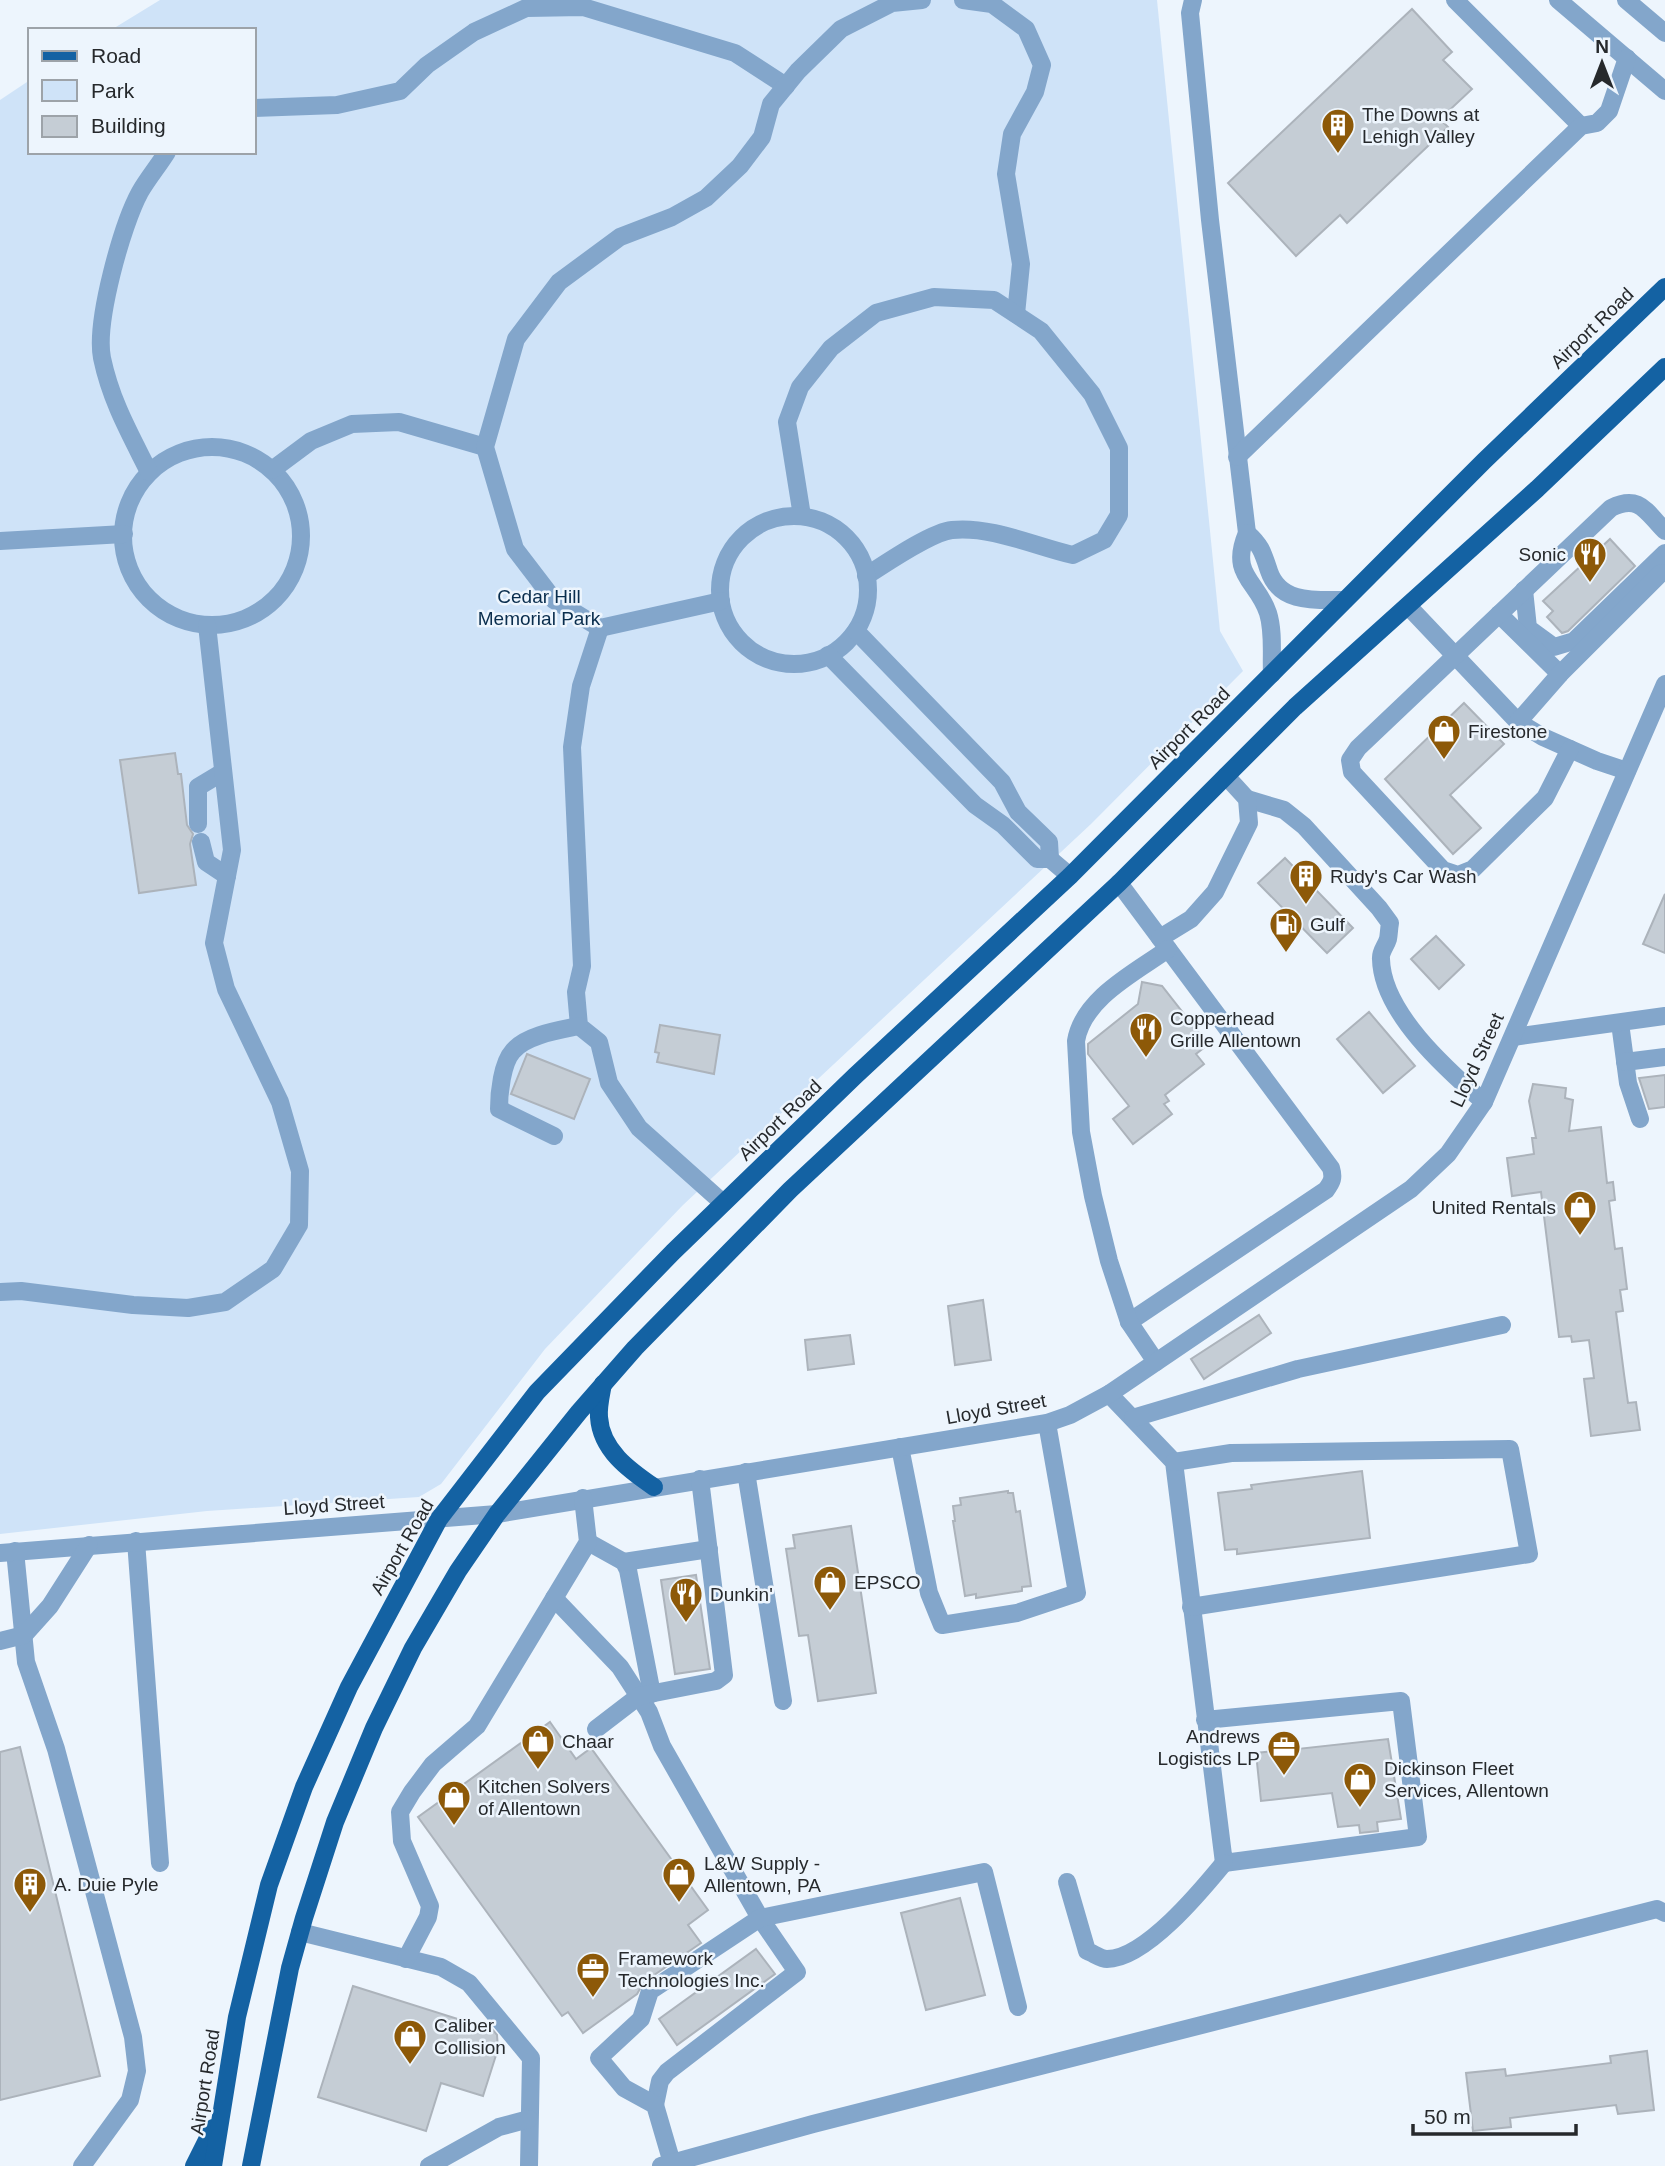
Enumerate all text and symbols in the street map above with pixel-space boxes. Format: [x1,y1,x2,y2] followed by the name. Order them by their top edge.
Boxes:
[28,28,256,154] legend
[1567,28,1637,98] north arrow
[1595,36,1609,57] text: N
[91,44,141,67] text: Road
[91,79,135,102] text: Park
[1362,104,1480,147] place label: The Downs at Lehigh Valley
[1319,106,1357,155] building icon: The Downs at Lehigh Valley
[91,114,166,137] text: Building
[1546,283,1638,373] street label: Airport Road
[1571,535,1609,584] restaurant icon: Sonic
[1518,544,1566,565] place label: Sonic
[478,586,601,629] park label: Cedar Hill Memorial Park
[1144,683,1234,773] street label: Airport Road
[1425,712,1463,761] shop icon: Firestone
[1468,721,1547,742] place label: Firestone
[1287,857,1325,906] building icon: Rudy's Car Wash
[1330,866,1477,887] place label: Rudy's Car Wash
[1267,905,1305,954] fuel station icon: Gulf
[1310,914,1346,935] place label: Gulf
[1170,1008,1301,1051] place label: Copperhead Grille Allentown
[1446,1009,1508,1110] street label: Lloyd Street
[1127,1010,1165,1059] restaurant icon: Copperhead Grille Allentown
[734,1075,826,1165] street label: Airport Road
[1561,1188,1599,1237] shop icon: United Rentals
[1431,1197,1556,1218] place label: United Rentals
[944,1390,1048,1428] street label: Lloyd Street
[283,1491,386,1519] street label: Lloyd Street
[366,1496,438,1598] street label: Airport Road
[811,1563,849,1612] shop icon: EPSCO
[854,1572,921,1593] place label: EPSCO
[667,1575,705,1624] restaurant icon: Dunkin'
[710,1584,773,1605] place label: Dunkin'
[519,1722,557,1771] shop icon: Chaar
[1158,1726,1260,1769] place label: Andrews Logistics LP
[1265,1728,1303,1777] office icon: Andrews Logistics LP
[562,1731,614,1752] place label: Chaar
[1384,1758,1549,1801] place label: Dickinson Fleet Services, Allentown
[1341,1760,1379,1809] shop icon: Dickinson Fleet Services, Allentown
[478,1776,610,1819] place label: Kitchen Solvers of Allentown
[435,1778,473,1827] shop icon: Kitchen Solvers of Allentown
[704,1853,821,1896] place label: L&W Supply - Allentown, PA
[660,1855,698,1904] shop icon: L&W Supply - Allentown, PA
[11,1865,49,1914] building icon: A. Duie Pyle
[54,1874,159,1895] place label: A. Duie Pyle
[618,1948,765,1991] place label: Framework Technologies Inc.
[574,1950,612,1999] office icon: Framework Technologies Inc.
[434,2015,506,2058] place label: Caliber Collision
[391,2017,429,2066] shop icon: Caliber Collision
[186,2028,224,2136] street label: Airport Road
[1413,2092,1576,2136] scale bar
[1424,2105,1471,2128] text: 50 m

